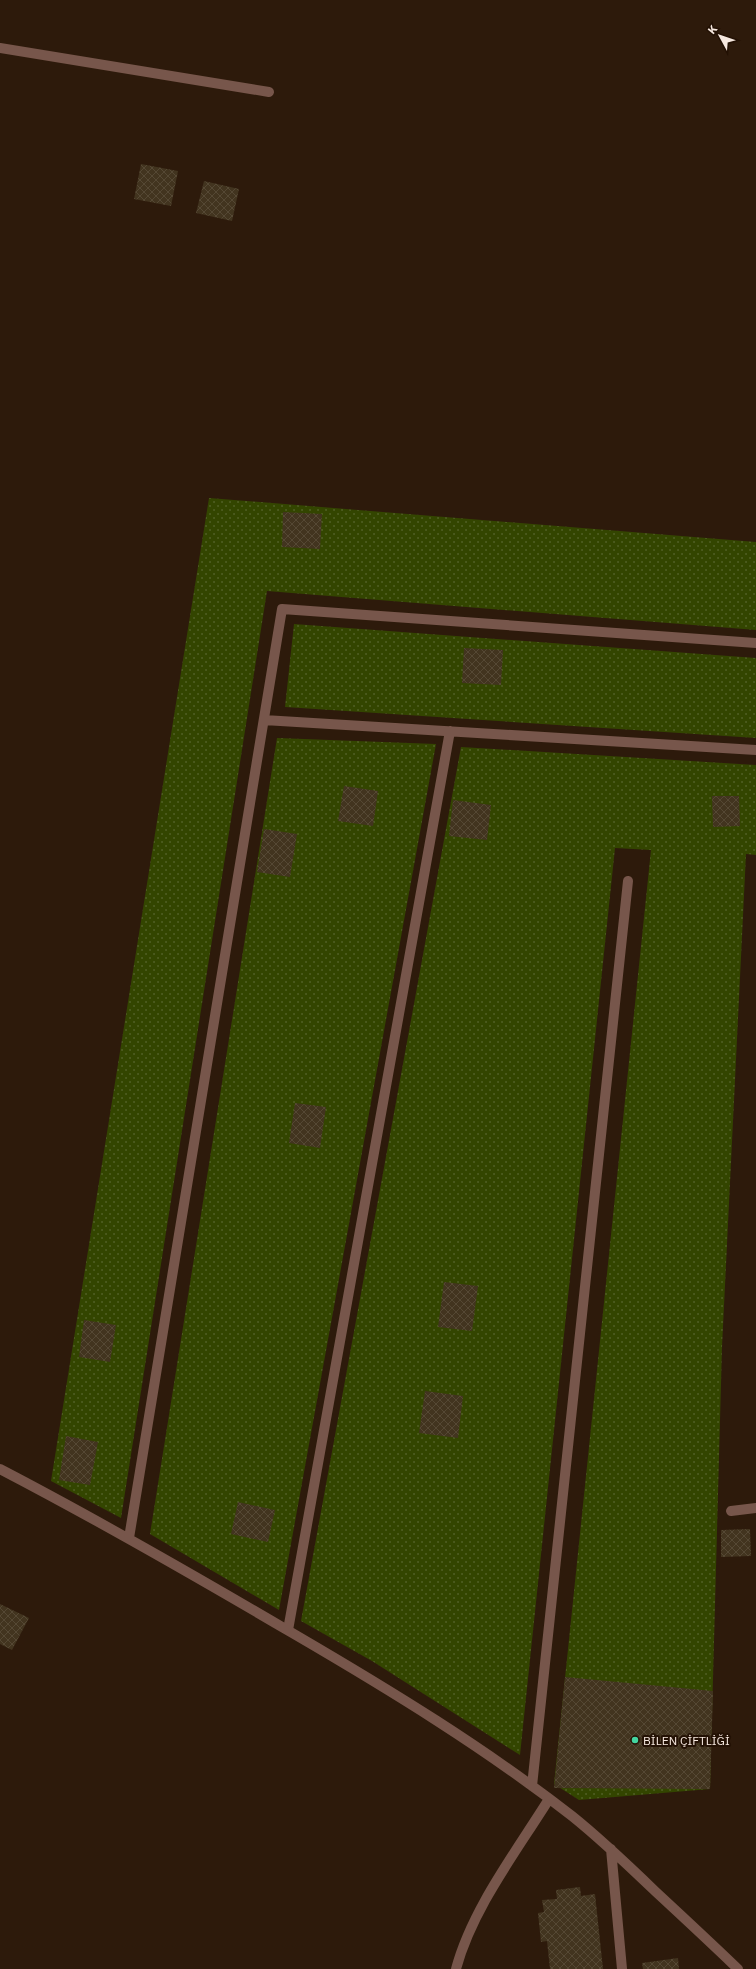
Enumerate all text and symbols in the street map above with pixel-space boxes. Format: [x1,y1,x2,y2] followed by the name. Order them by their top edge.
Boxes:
[700,16,740,56] north arrow
[705,22,720,37] text: K
[643,1733,730,1748] place label: BİLEN ÇİFTLİĞİ
[630,1735,640,1745] marker: BİLEN ÇİFTLİĞİ

